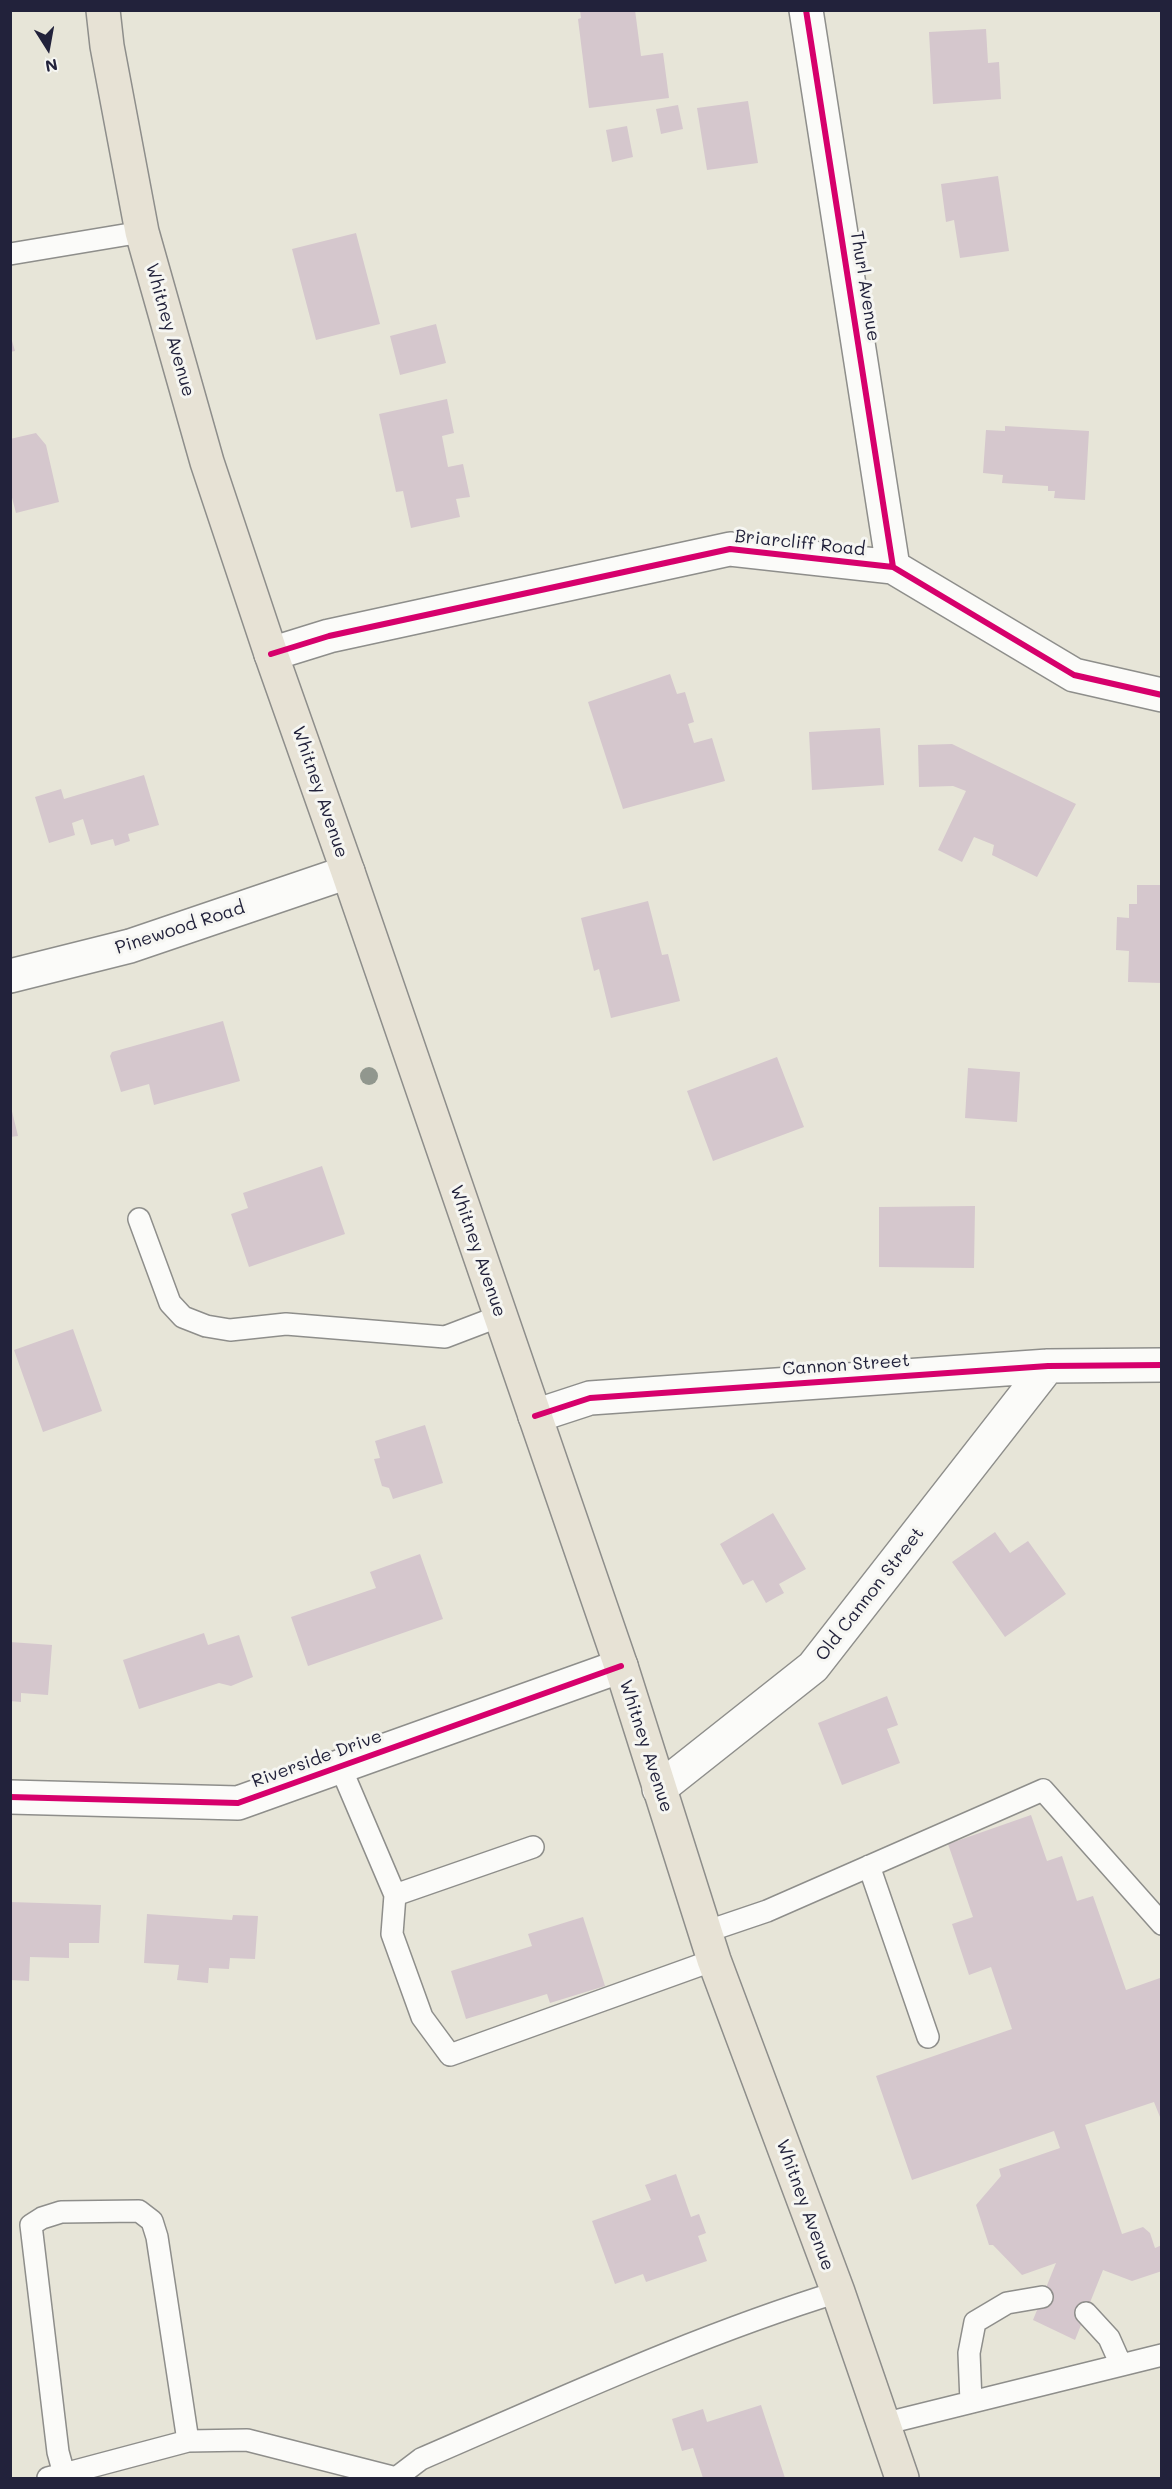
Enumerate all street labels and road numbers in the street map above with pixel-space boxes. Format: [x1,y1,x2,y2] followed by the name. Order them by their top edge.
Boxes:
[846,229,884,343] street label: Thurl Avenue
[141,261,199,399] street label: Whitney Avenue
[734,525,866,561] street label: Briarcliff Road
[287,723,353,861] street label: Whitney Avenue
[112,897,248,959] street label: Pinewood Road
[445,1182,511,1320] street label: Whitney Avenue
[782,1350,910,1380] street label: Cannon Street
[811,1523,929,1665] street label: Old Cannon Street
[614,1677,678,1815] street label: Whitney Avenue
[249,1725,385,1793] street label: Riverside Drive
[771,2136,839,2274] street label: Whitney Avenue

